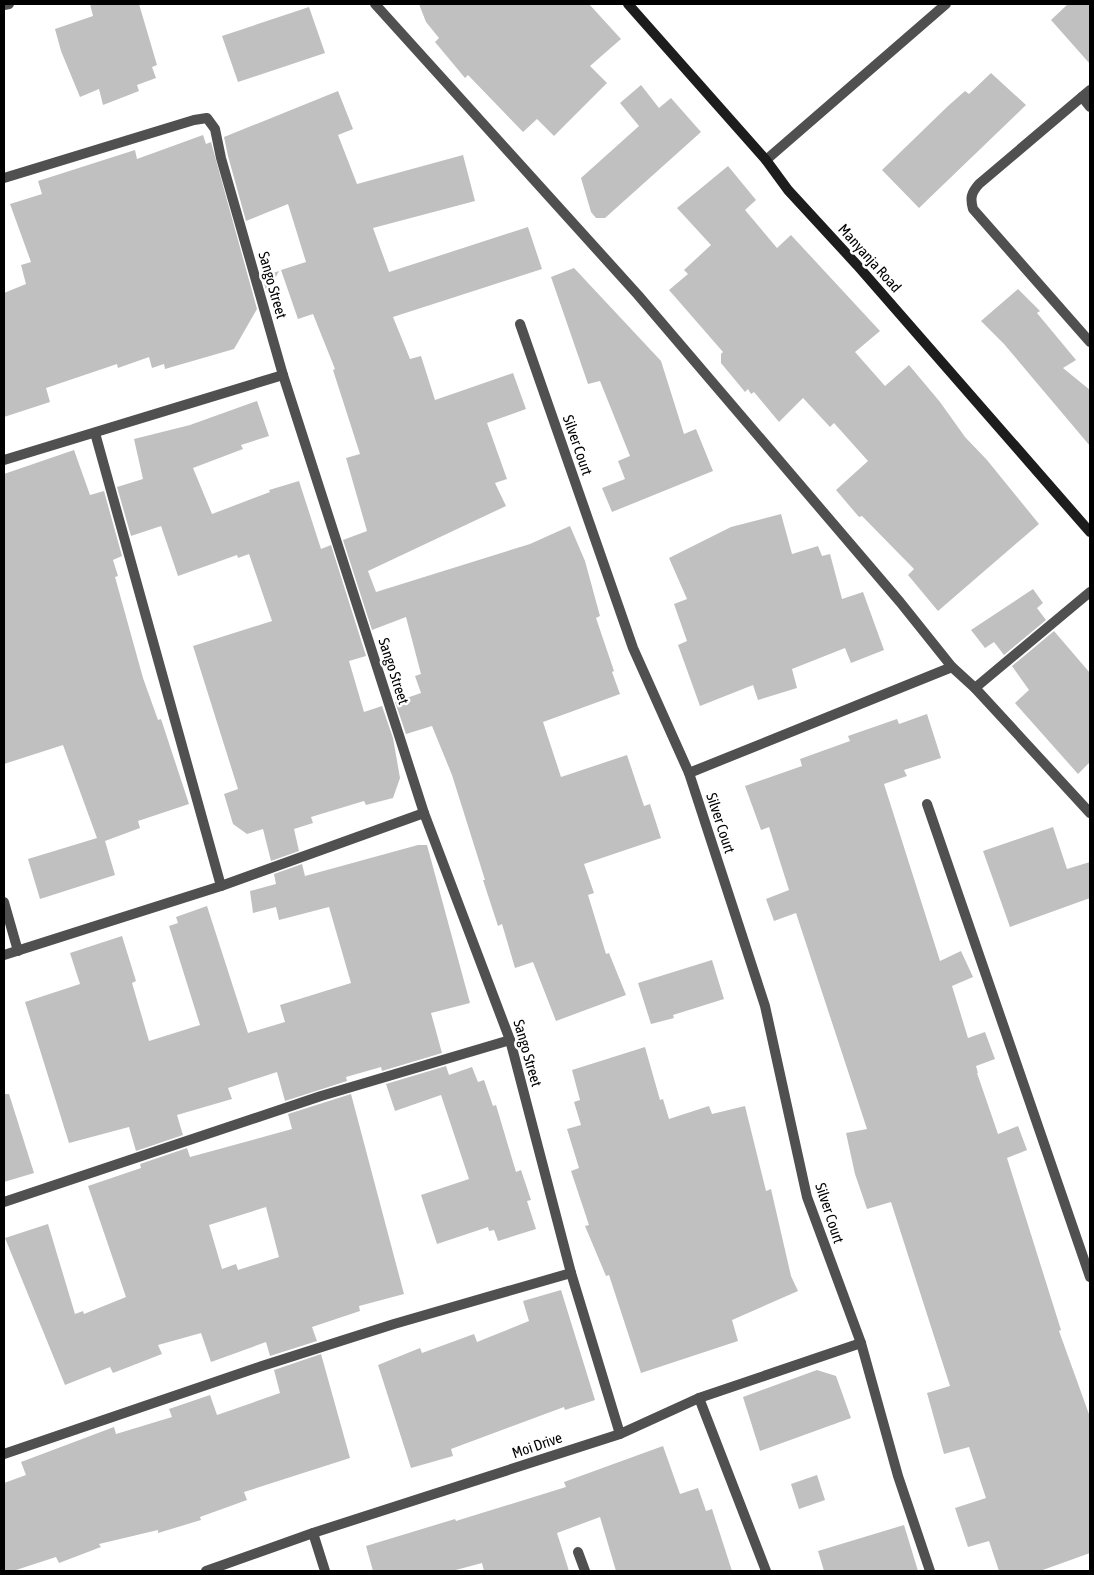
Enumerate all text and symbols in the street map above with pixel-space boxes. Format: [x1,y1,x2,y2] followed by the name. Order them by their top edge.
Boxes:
[835,220,905,296] street label: Manyanja Road
[255,250,291,320] street label: Sango Street
[560,413,596,477] street label: Silver Court
[375,636,413,706] street label: Sango Street
[703,791,739,855] street label: Silver Court
[510,1018,546,1088] street label: Sango Street
[812,1181,848,1245] street label: Silver Court
[510,1428,564,1461] street label: Moi Drive

